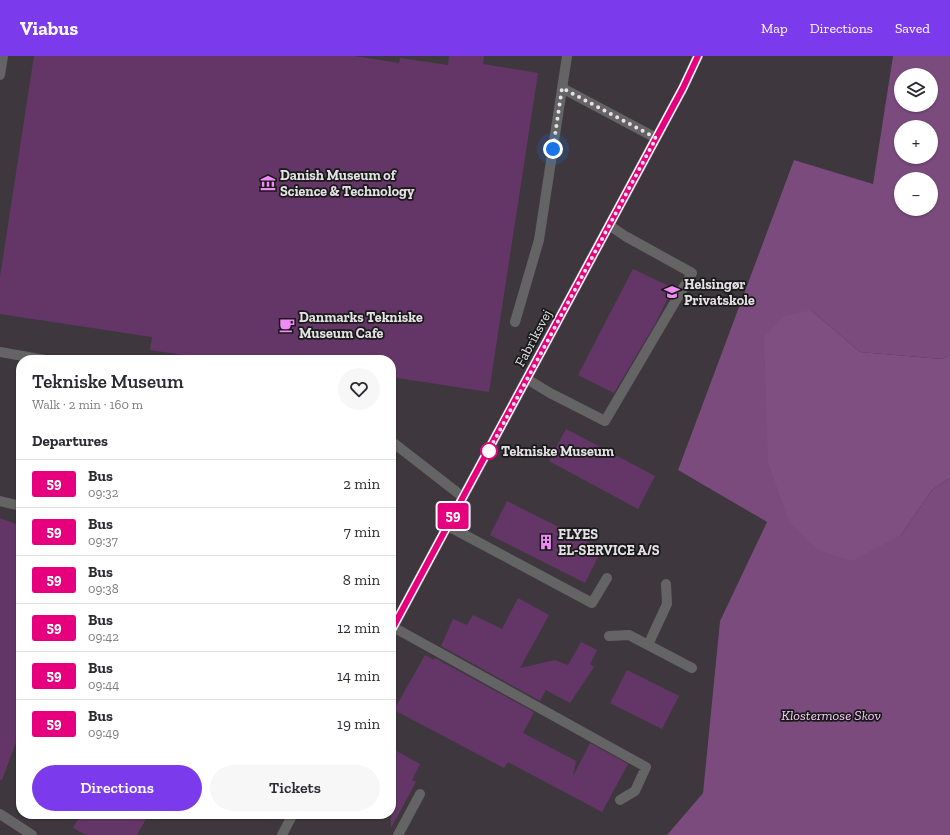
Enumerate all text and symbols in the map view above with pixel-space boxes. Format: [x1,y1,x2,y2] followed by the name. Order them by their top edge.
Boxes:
[20,17,78,40] text: Viabus
[761,20,788,37] text: Map
[810,20,873,37] text: Directions
[895,20,930,37] text: Saved
[894,68,938,216] map controls
[894,68,938,112] button: layers
[894,120,938,164] button: +
[543,139,563,159] your location
[280,167,415,200] place label: Danish Museum of Science & Technology
[894,172,938,216] button: −
[259,174,277,192] museum icon: Danish Museum of Science & Technology
[684,276,755,309] place label: Helsingør Privatskole
[663,283,681,301] school or university icon: Helsingør Privatskole
[511,307,556,370] street label: Fabriksvej
[299,309,423,342] place label: Danmarks Tekniske Museum Cafe
[278,316,296,334] cafe icon: Danmarks Tekniske Museum Cafe
[338,368,380,410] button: heart
[32,370,184,393] text: Tekniske Museum
[32,397,143,412] text: Walk · 2 min · 160 m
[32,432,108,450] text: Departures
[480,442,498,460] marker: Tekniske Museum
[501,443,615,460] place label: Tekniske Museum
[88,467,113,485] text: Bus
[47,475,61,492] text: 59
[343,475,380,493] text: 2 min
[88,485,118,500] text: 09:32
[435,503,471,529] line badge: 59
[446,507,460,524] text: 59
[88,515,113,533] text: Bus
[47,523,61,540] text: 59
[344,523,380,541] text: 7 min
[558,526,660,559] place label: FLYES EL-SERVICE A/S
[88,533,118,548] text: 09:37
[537,533,555,551] building icon: FLYES EL-SERVICE A/S
[88,563,113,581] text: Bus
[47,571,61,588] text: 59
[343,571,380,589] text: 8 min
[88,581,119,596] text: 09:38
[88,611,113,629] text: Bus
[47,619,61,636] text: 59
[337,619,380,637] text: 12 min
[88,629,119,644] text: 09:42
[88,659,113,677] text: Bus
[47,667,61,684] text: 59
[337,667,380,685] text: 14 min
[88,677,119,692] text: 09:44
[88,707,113,725] text: Bus
[781,707,881,724] park label: Klostermose Skov
[47,715,61,732] text: 59
[337,715,380,733] text: 19 min
[88,725,119,740] text: 09:49
[32,765,202,811] button: Directions
[210,765,380,811] button: Tickets

